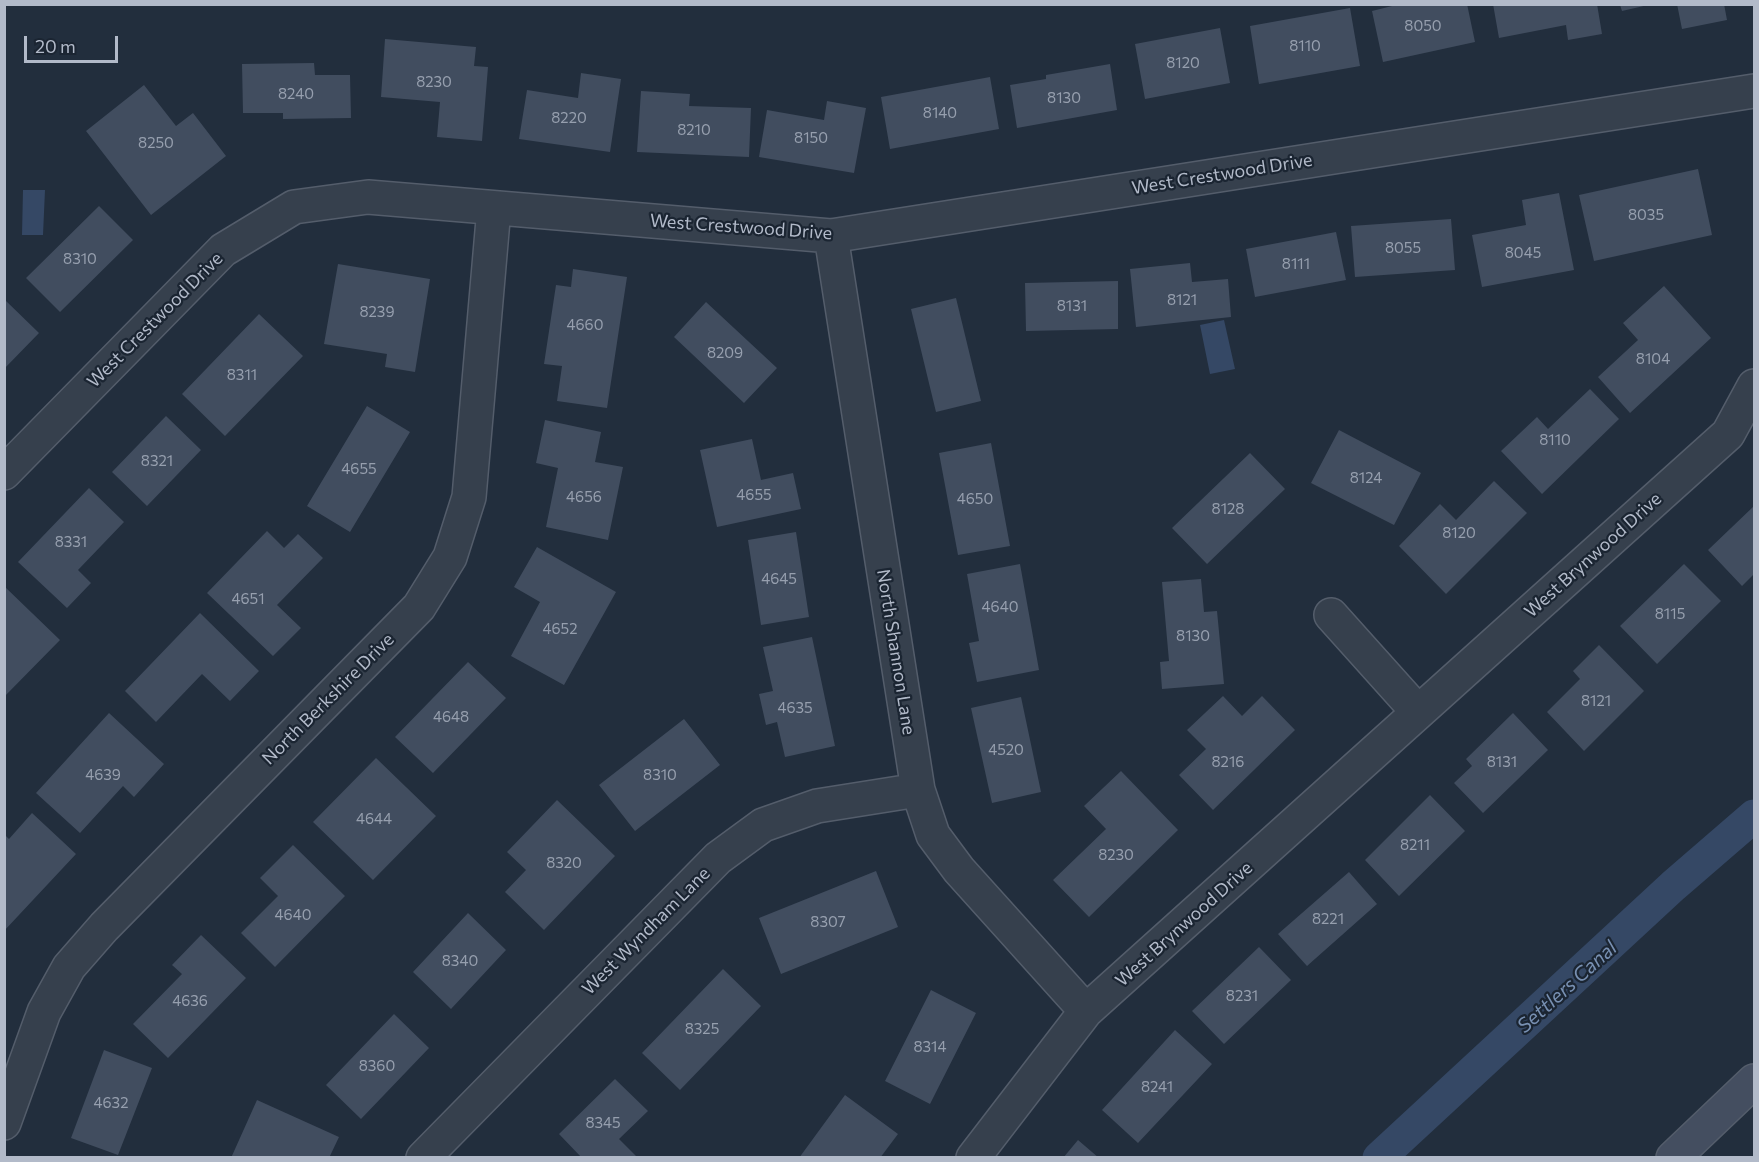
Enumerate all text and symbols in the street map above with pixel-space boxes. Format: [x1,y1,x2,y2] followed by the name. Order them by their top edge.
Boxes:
[1404,17,1442,35] house number: 8050
[27,24,122,62] scale bar
[35,35,76,57] text: 20 m
[1289,37,1321,55] house number: 8110
[1166,54,1200,72] house number: 8120
[416,73,452,91] house number: 8230
[278,85,314,103] house number: 8240
[1047,89,1081,107] house number: 8130
[923,104,957,122] house number: 8140
[551,109,587,127] house number: 8220
[677,121,711,139] house number: 8210
[794,129,828,147] house number: 8150
[138,134,174,152] house number: 8250
[1130,149,1314,199] street label: West Crestwood Drive
[1628,206,1664,224] house number: 8035
[649,210,833,244] street label: West Crestwood Drive
[1385,239,1421,257] house number: 8055
[1505,244,1541,262] house number: 8045
[83,248,227,392] street label: West Crestwood Drive
[63,250,97,268] house number: 8310
[1282,255,1310,273] house number: 8111
[1167,291,1197,309] house number: 8121
[1057,297,1087,315] house number: 8131
[359,303,395,321] house number: 8239
[567,316,603,334] house number: 4660
[707,344,743,362] house number: 8209
[1636,350,1670,368] house number: 8104
[227,366,257,384] house number: 8311
[1539,431,1571,449] house number: 8110
[141,452,173,470] house number: 8321
[341,460,377,478] house number: 4655
[1350,469,1382,487] house number: 8124
[736,486,772,504] house number: 4655
[566,488,602,506] house number: 4656
[1520,488,1666,622] street label: West Brynwood Drive
[957,490,993,508] house number: 4650
[1212,500,1244,518] house number: 8128
[1442,524,1476,542] house number: 8120
[55,533,87,551] house number: 8331
[872,568,920,736] street label: North Shannon Lane
[761,570,797,588] house number: 4645
[231,590,265,608] house number: 4651
[982,598,1018,616] house number: 4640
[1655,605,1685,623] house number: 8115
[542,620,578,638] house number: 4652
[1176,627,1210,645] house number: 8130
[258,629,398,769] street label: North Berkshire Drive
[1581,692,1611,710] house number: 8121
[777,699,813,717] house number: 4635
[433,708,469,726] house number: 4648
[988,741,1024,759] house number: 4520
[1212,753,1244,771] house number: 8216
[1487,753,1517,771] house number: 8131
[85,766,121,784] house number: 4639
[643,766,677,784] house number: 8310
[356,810,392,828] house number: 4644
[1400,836,1430,854] house number: 8211
[1098,846,1134,864] house number: 8230
[546,854,582,872] house number: 8320
[1111,857,1257,991] street label: West Brynwood Drive
[578,863,714,999] street label: West Wyndham Lane
[275,906,311,924] house number: 4640
[1312,910,1344,928] house number: 8221
[810,913,846,931] house number: 8307
[1512,936,1622,1038] water label: Settlers Canal
[442,952,478,970] house number: 8340
[1226,987,1258,1005] house number: 8231
[172,992,208,1010] house number: 4636
[685,1020,719,1038] house number: 8325
[913,1038,947,1056] house number: 8314
[359,1057,395,1075] house number: 8360
[1141,1078,1173,1096] house number: 8241
[94,1094,128,1112] house number: 4632
[585,1114,621,1132] house number: 8345

